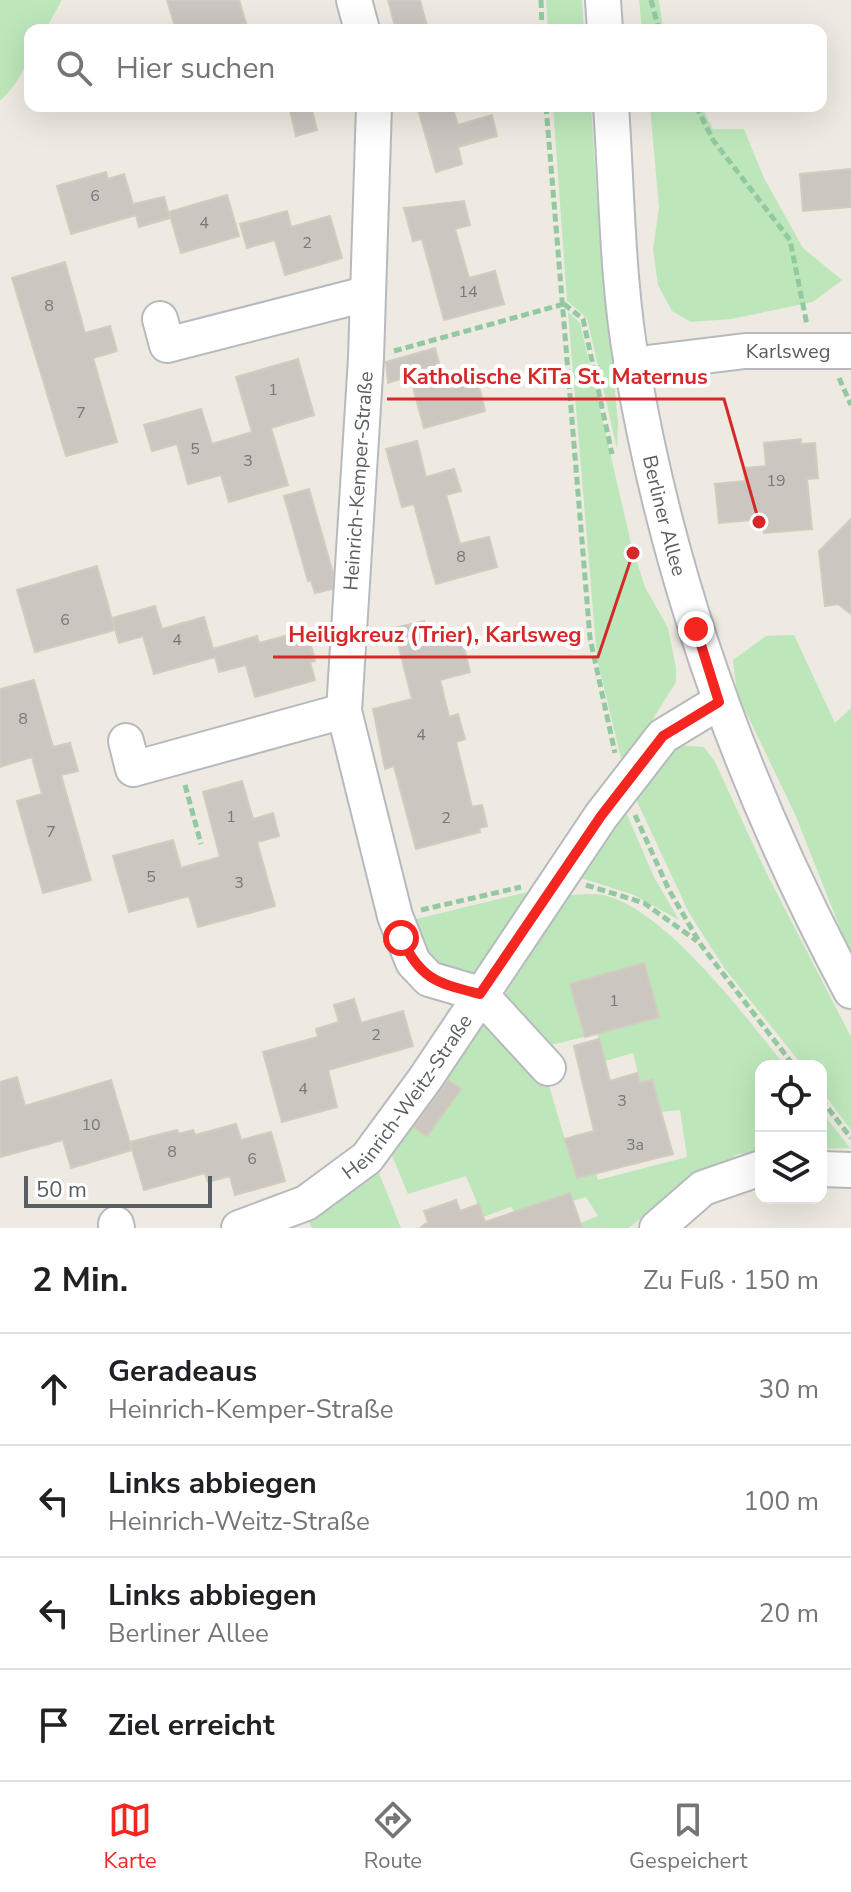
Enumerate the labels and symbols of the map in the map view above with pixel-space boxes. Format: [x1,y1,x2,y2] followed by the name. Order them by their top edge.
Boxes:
[90,185,100,207] house number: 6
[199,212,209,234] house number: 4
[302,232,312,254] house number: 2
[458,281,478,303] house number: 14
[44,295,54,317] house number: 8
[746,338,830,365] street label: Karlsweg
[387,353,724,399] callout: Katholische KiTa St. Maternus
[402,362,708,392] text: Katholische KiTa St. Maternus
[337,370,380,592] street label: Heinrich-Kemper-Straße
[268,379,278,401] house number: 1
[76,402,86,424] house number: 7
[190,438,200,460] house number: 5
[243,450,253,472] house number: 3
[636,453,693,579] street label: Berliner Allee
[766,470,786,492] house number: 19
[456,546,466,568] house number: 8
[60,609,70,631] house number: 6
[273,611,598,657] callout: Heiligkreuz (Trier), Karlsweg
[678,611,714,647] route end
[288,620,582,650] text: Heiligkreuz (Trier), Karlsweg
[172,629,182,651] house number: 4
[18,708,28,730] house number: 8
[416,724,426,746] house number: 4
[226,806,236,828] house number: 1
[441,807,451,829] house number: 2
[46,821,56,843] house number: 7
[146,866,156,888] house number: 5
[234,872,244,894] house number: 3
[383,920,419,956] route start
[609,990,619,1012] house number: 1
[337,1009,479,1186] street label: Heinrich-Weitz-Straße
[371,1024,381,1046] house number: 2
[298,1078,308,1100] house number: 4
[617,1090,627,1112] house number: 3
[81,1114,101,1136] house number: 10
[626,1134,644,1156] house number: 3a
[167,1141,177,1163] house number: 8
[247,1148,257,1170] house number: 6
[24,1172,212,1208] scale bar

